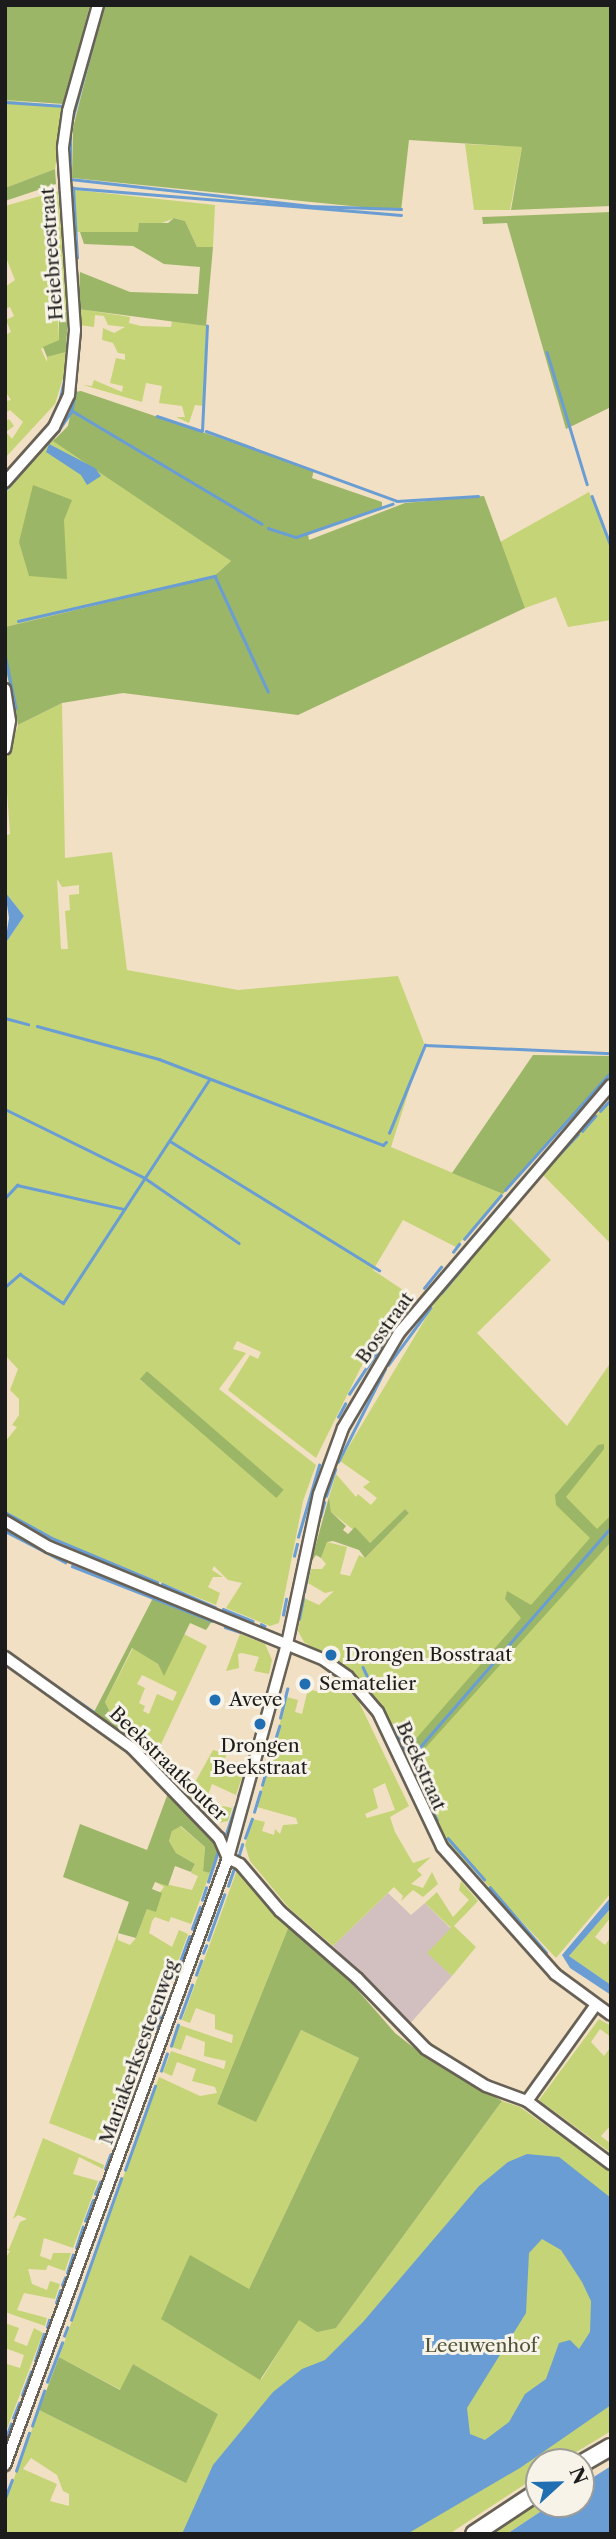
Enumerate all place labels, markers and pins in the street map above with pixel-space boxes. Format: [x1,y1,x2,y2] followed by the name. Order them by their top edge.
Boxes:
[345,1644,512,1666] place label: Drongen Bosstraat
[323,1647,339,1663] marker: Drongen Bosstraat
[319,1673,416,1695] place label: Sematelier
[297,1676,313,1692] marker: Sematelier
[229,1689,282,1711] place label: Aveve
[207,1692,223,1708] marker: Aveve
[252,1716,268,1732] marker: Drongen Beekstraat
[212,1735,308,1779] place label: Drongen Beekstraat

